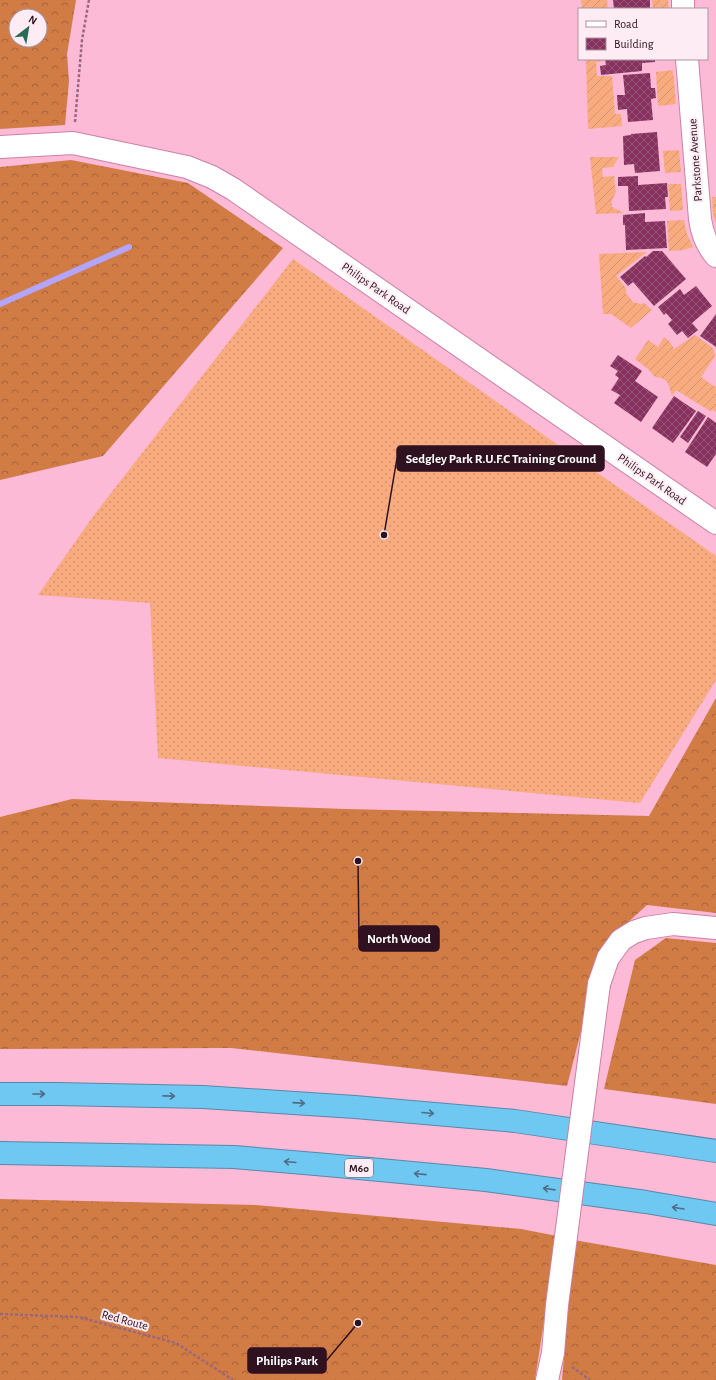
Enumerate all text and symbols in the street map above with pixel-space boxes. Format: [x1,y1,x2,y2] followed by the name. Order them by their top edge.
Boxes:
[8,8,48,48] north arrow
[578,8,708,60] legend
[27,13,39,27] text: N
[614,18,638,30] text: Road
[614,38,654,50] text: Building
[686,118,704,202] street label: Parkstone Avenue
[340,260,412,316] street label: Philips Park Road
[397,446,604,471] callout: Sedgley Park R.U.F.C Training Ground
[616,451,688,507] street label: Philips Park Road
[406,453,596,466] text: Sedgley Park R.U.F.C Training Ground
[359,926,439,951] callout: North Wood
[367,933,431,946] text: North Wood
[32,1090,45,1098] one-way arrow
[162,1092,175,1100] one-way arrow
[292,1100,305,1107] one-way arrow
[421,1110,434,1117] one-way arrow
[284,1158,297,1165] one-way arrow
[345,1159,373,1177] road number: M60
[414,1170,427,1178] one-way arrow
[543,1185,556,1193] one-way arrow
[671,1204,684,1212] one-way arrow
[101,1308,149,1332] street label: Red Route
[248,1348,326,1373] callout: Philips Park
[256,1355,318,1368] text: Philips Park

